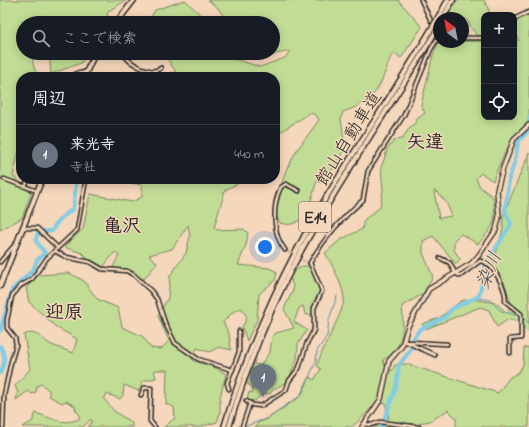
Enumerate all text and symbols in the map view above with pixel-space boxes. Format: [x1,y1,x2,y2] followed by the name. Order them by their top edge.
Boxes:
[433,12,469,48] north arrow
[481,12,517,120] map controls
[481,12,517,48] button: +
[16,16,280,60] search box
[30,27,52,49] icon: search
[62,28,137,50] text: ここで検索
[481,48,517,84] button: −
[481,84,517,120] button: locate
[310,86,389,192] street label: 館山自動車道
[32,87,66,112] text: 周辺
[406,130,444,157] district label: 矢違
[70,134,115,156] text: 来光寺
[43,145,47,164] text: 1
[234,145,264,164] text: 440 m
[70,158,96,177] text: 寺社
[299,202,331,232] road number: E14
[103,214,141,241] district label: 亀沢
[255,237,275,257] your location
[471,248,510,294] water label: 染川
[45,300,83,327] district label: 迎原
[250,364,276,397] pin: 1

